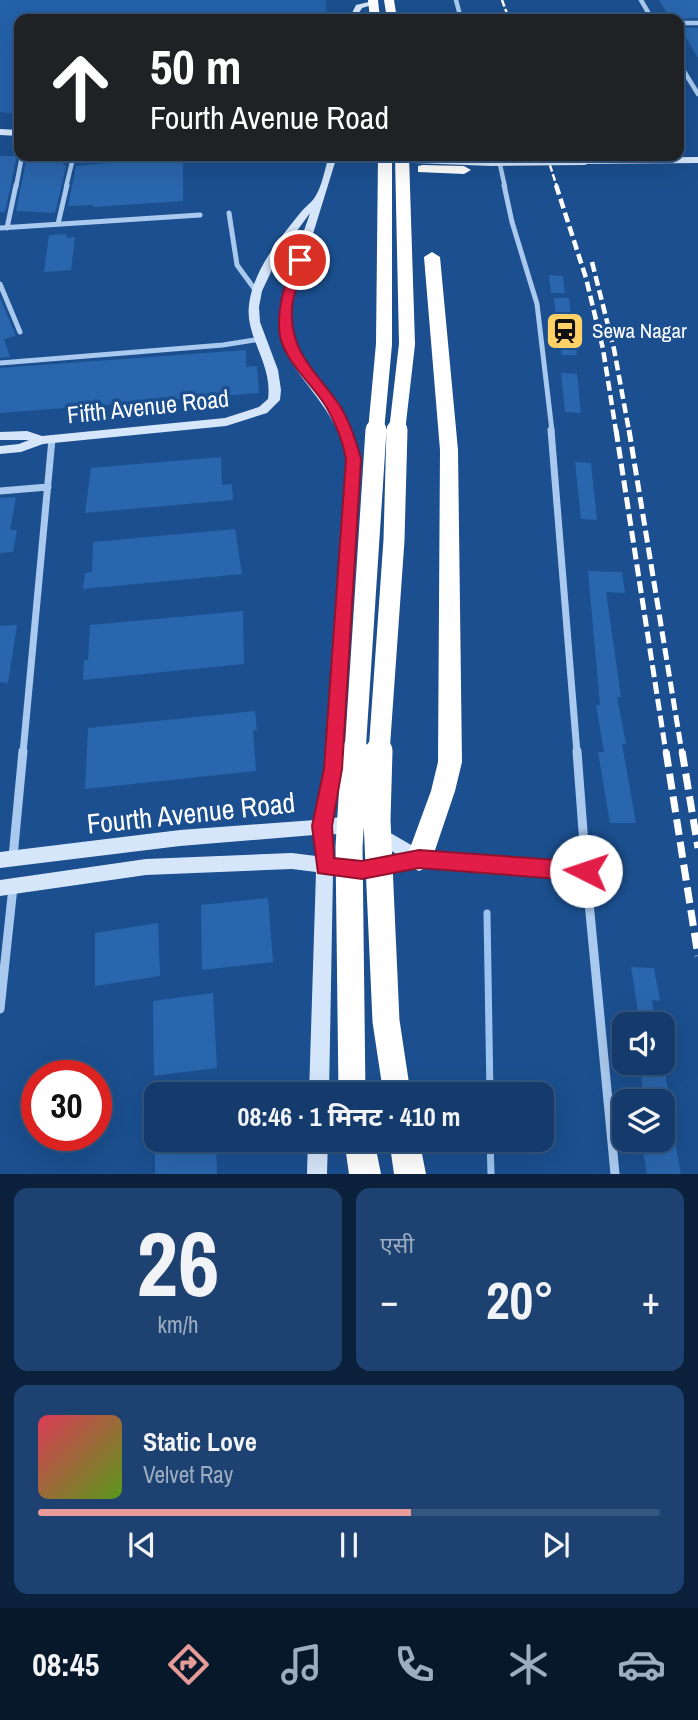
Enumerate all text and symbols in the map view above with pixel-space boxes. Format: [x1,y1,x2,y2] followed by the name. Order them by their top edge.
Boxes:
[150,33,242,99] text: 50 m
[35,42,126,133] icon: ahead
[150,96,389,139] text: Fourth Avenue Road
[270,230,330,290] pin
[281,241,319,279] icon: arrive
[544,310,586,352] station icon: Sewa Nagar
[592,316,687,345] place label: Sewa Nagar
[65,382,230,430] street label: Fifth Avenue Road
[85,783,297,843] street label: Fourth Avenue Road
[549,834,623,908] position arrow
[612,1012,675,1152] map controls
[612,1012,675,1075] button: sound
[21,1060,112,1151] speed limit sign: 30
[612,1089,675,1152] button: layers
[238,1099,460,1134] text: 08:46 · 1 मिनट · 410 m
[137,1202,220,1324] text: 26
[380,1229,414,1260] text: एसी
[486,1265,554,1335] text: 20°
[380,1275,398,1326] text: −
[642,1275,660,1326] text: +
[158,1309,198,1340] text: km/h
[143,1424,257,1459] text: Static Love
[143,1459,233,1490] text: Velvet Ray
[123,1526,161,1564] icon: previous
[330,1526,368,1564] icon: pause
[537,1526,575,1564] icon: next
[164,1640,213,1689] icon: directions
[277,1640,326,1689] icon: music
[390,1640,439,1689] icon: phone
[504,1640,553,1689] icon: climate
[617,1640,666,1689] icon: car
[32,1643,99,1686] text: 08:45

